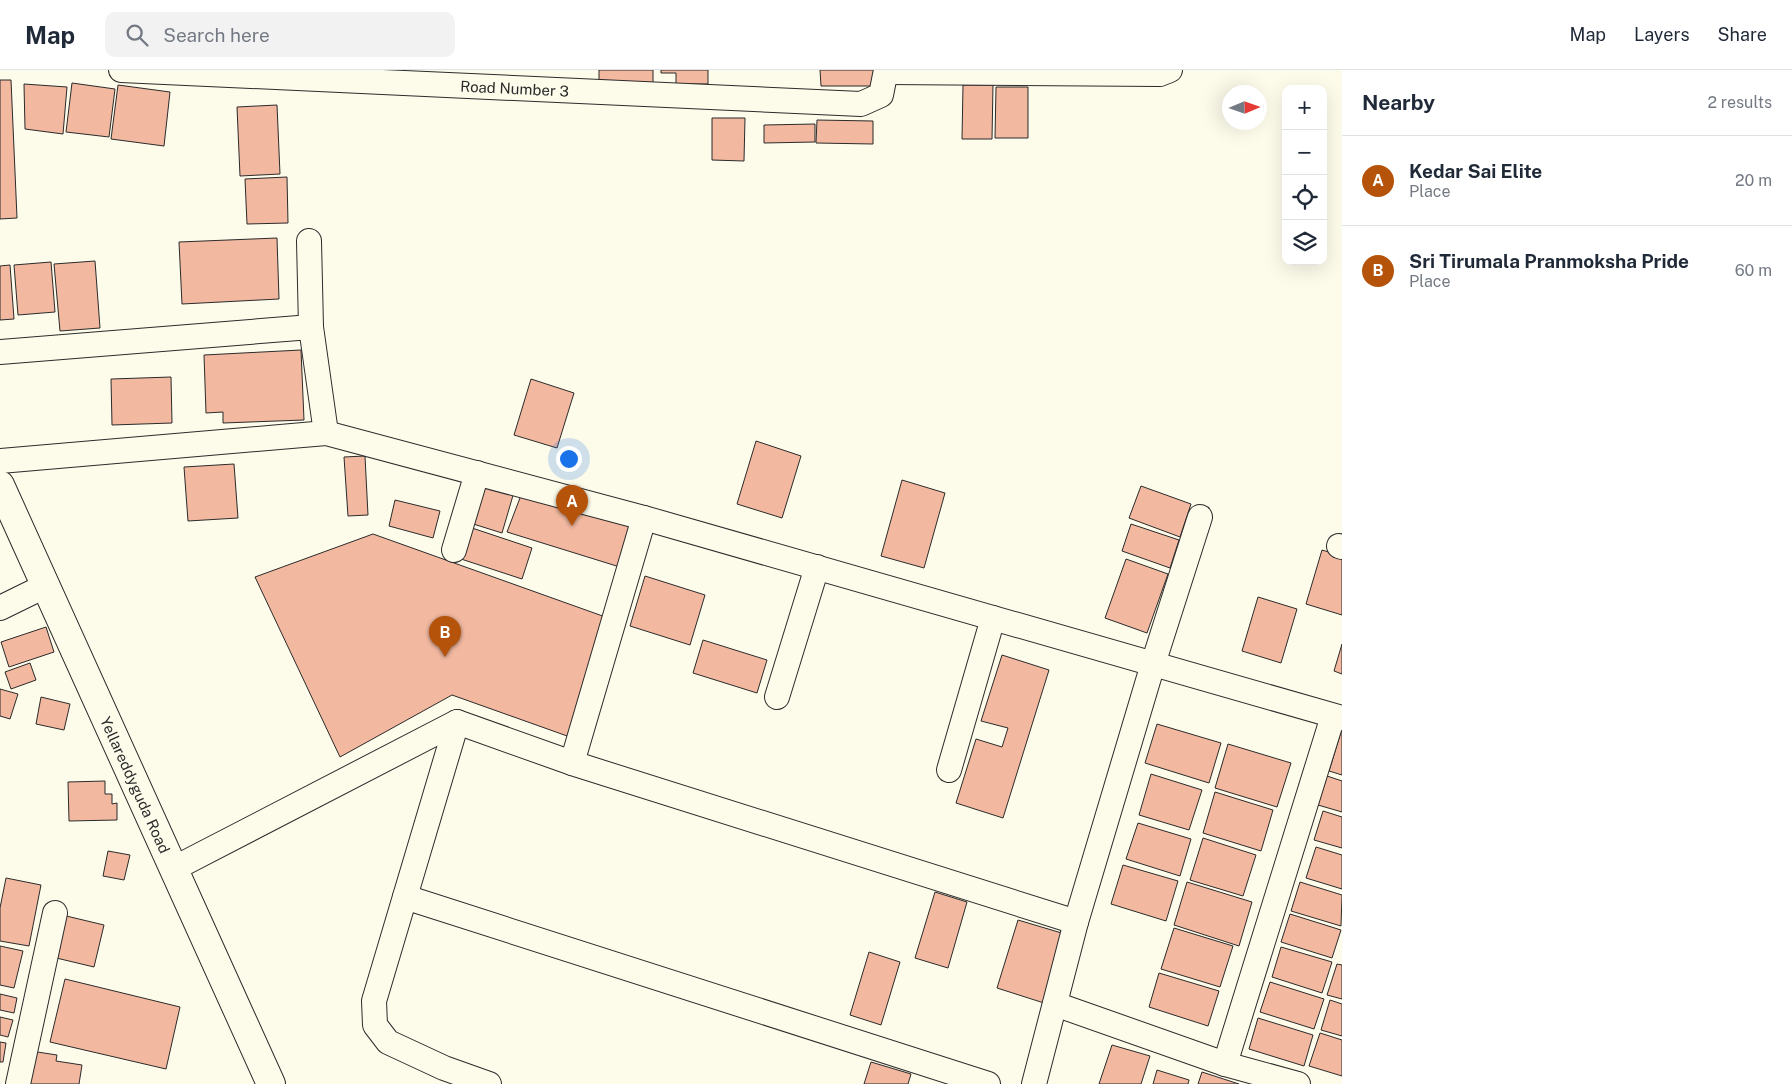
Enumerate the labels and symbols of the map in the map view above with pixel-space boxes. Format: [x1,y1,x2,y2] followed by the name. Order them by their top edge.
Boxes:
[460,77,569,99] street label: Road Number 3
[1222,85,1267,130] north arrow
[556,446,582,472] your location
[556,485,588,526] pin: A
[429,616,461,657] pin: B
[97,714,174,856] street label: Yellareddyguda Road

